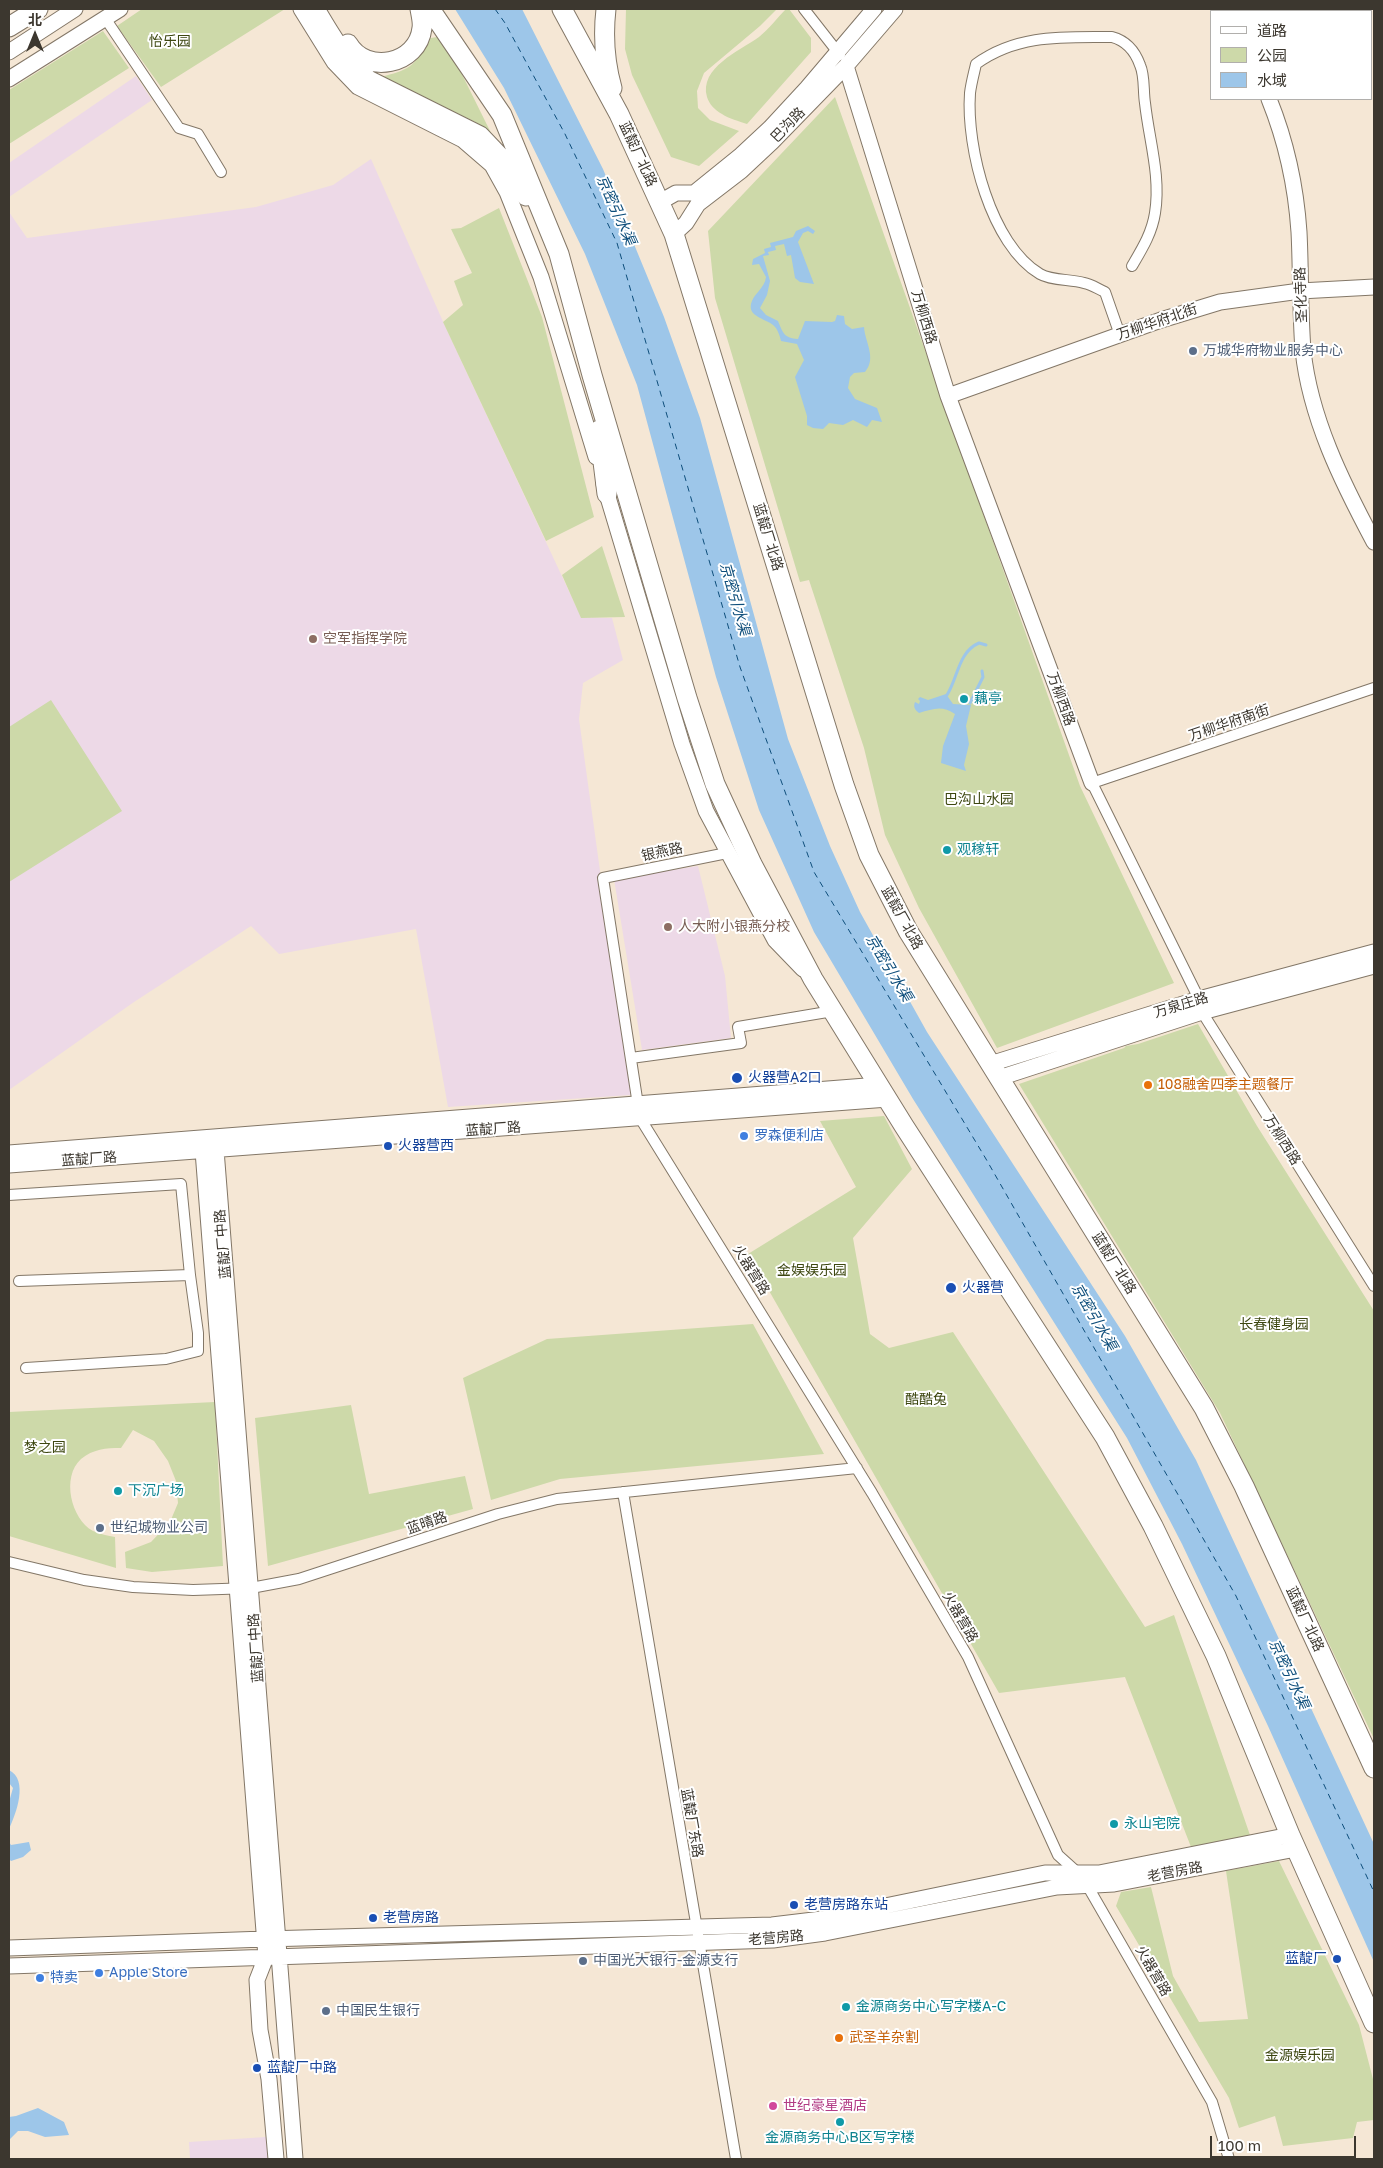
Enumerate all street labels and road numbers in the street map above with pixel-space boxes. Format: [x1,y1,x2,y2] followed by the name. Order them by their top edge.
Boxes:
[767,104,809,146] street label: 巴沟路
[616,119,660,189] street label: 蓝靛厂北路
[1292,267,1310,323] street label: 圣化寺路
[908,288,940,346] street label: 万柳西路
[1115,300,1199,344] street label: 万柳华府北街
[750,501,786,573] street label: 蓝靛厂北路
[1044,670,1078,728] street label: 万柳西路
[1187,701,1271,745] street label: 万柳华府南街
[640,839,684,865] street label: 银燕路
[878,883,926,953] street label: 蓝靛厂北路
[1152,989,1210,1021] street label: 万泉庄路
[1260,1112,1304,1168] street label: 万柳西路
[464,1119,522,1139] street label: 蓝靛厂路
[60,1149,118,1169] street label: 蓝靛厂路
[212,1208,234,1280] street label: 蓝靛厂中路
[1088,1229,1140,1297] street label: 蓝靛厂北路
[729,1242,773,1298] street label: 火器营路
[404,1508,450,1538] street label: 蓝晴路
[1283,1584,1327,1654] street label: 蓝靛厂北路
[939,1589,981,1645] street label: 火器营路
[245,1612,267,1684] street label: 蓝靛厂中路
[678,1787,706,1859] street label: 蓝靛厂东路
[1146,1858,1204,1886] street label: 老营房路
[747,1927,805,1949] street label: 老营房路
[1132,1943,1174,1999] street label: 火器营路

